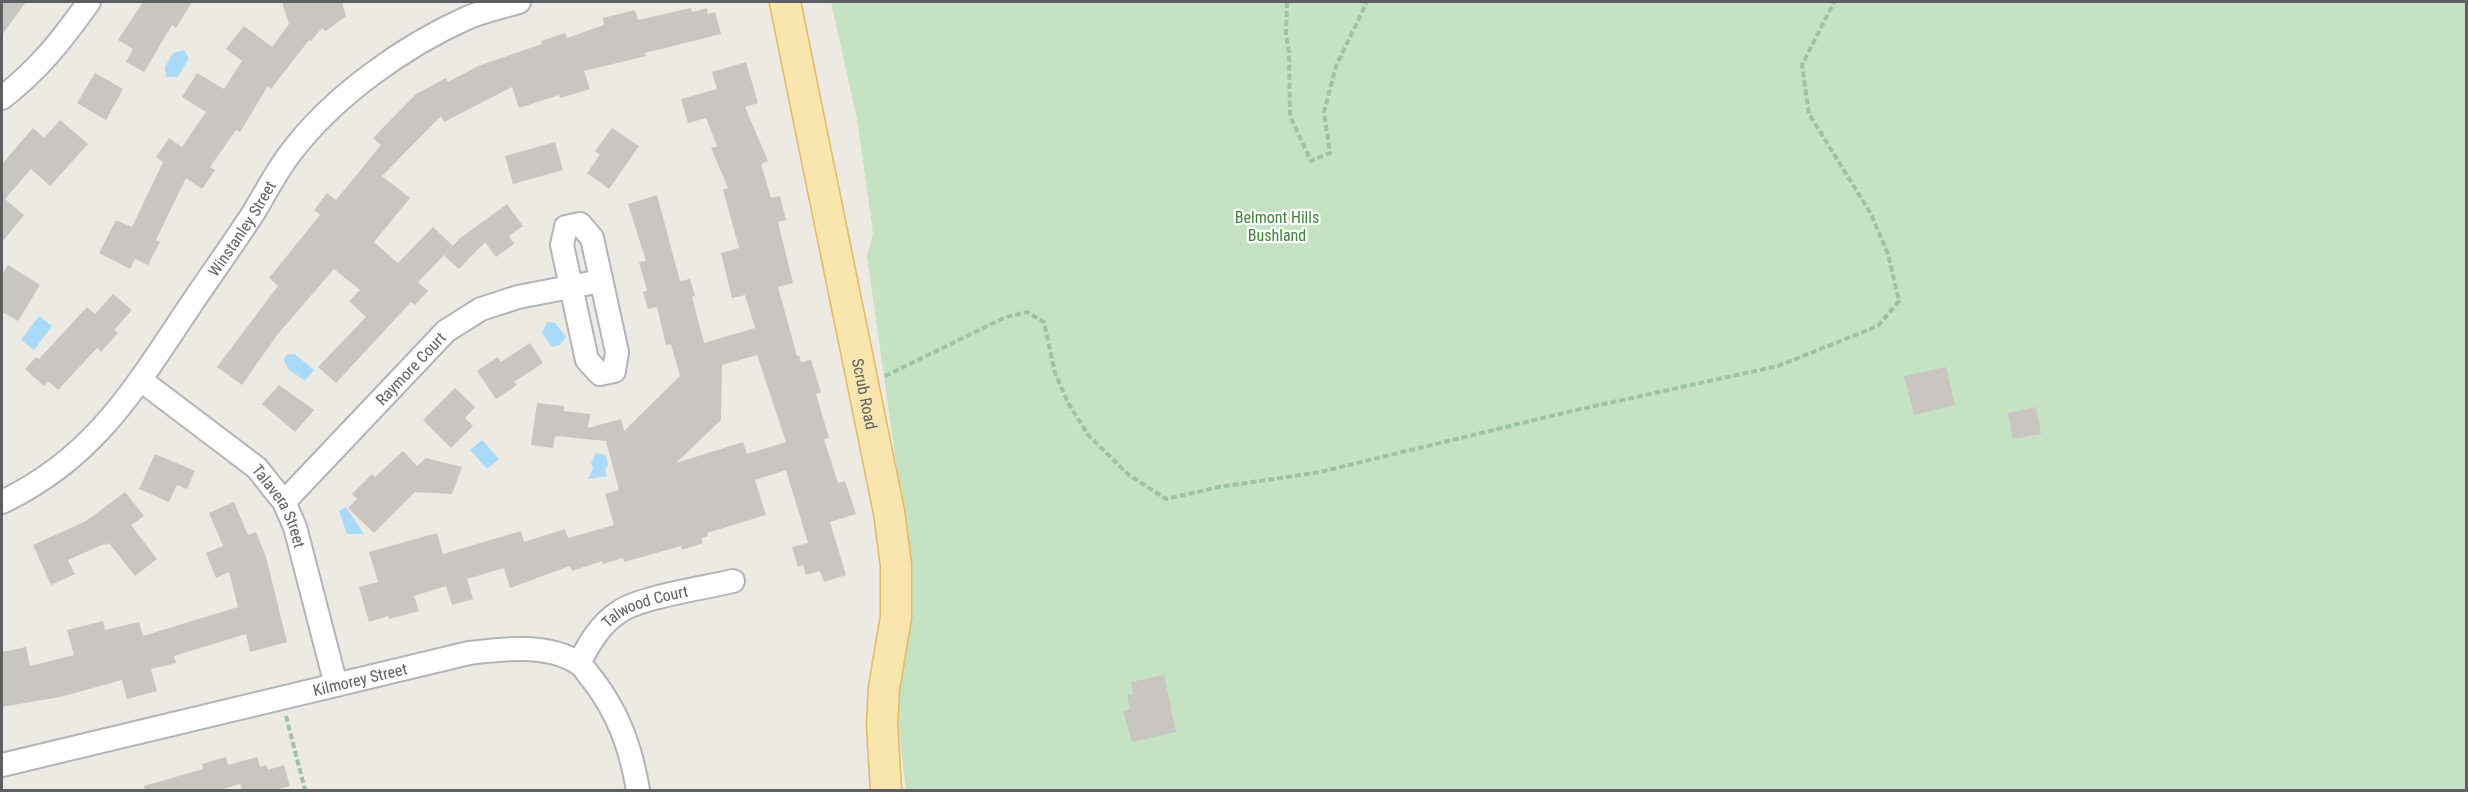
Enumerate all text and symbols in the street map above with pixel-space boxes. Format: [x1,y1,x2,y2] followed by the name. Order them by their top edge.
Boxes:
[204,177,280,280] street label: Winstanley Street
[1235,208,1319,245] park label: Belmont Hills Bushland
[371,328,450,409] street label: Raymore Court
[848,357,881,431] street label: Scrub Road
[248,460,310,550] street label: Talavera Street
[597,581,690,631] street label: Talwood Court
[311,659,409,700] street label: Kilmorey Street

